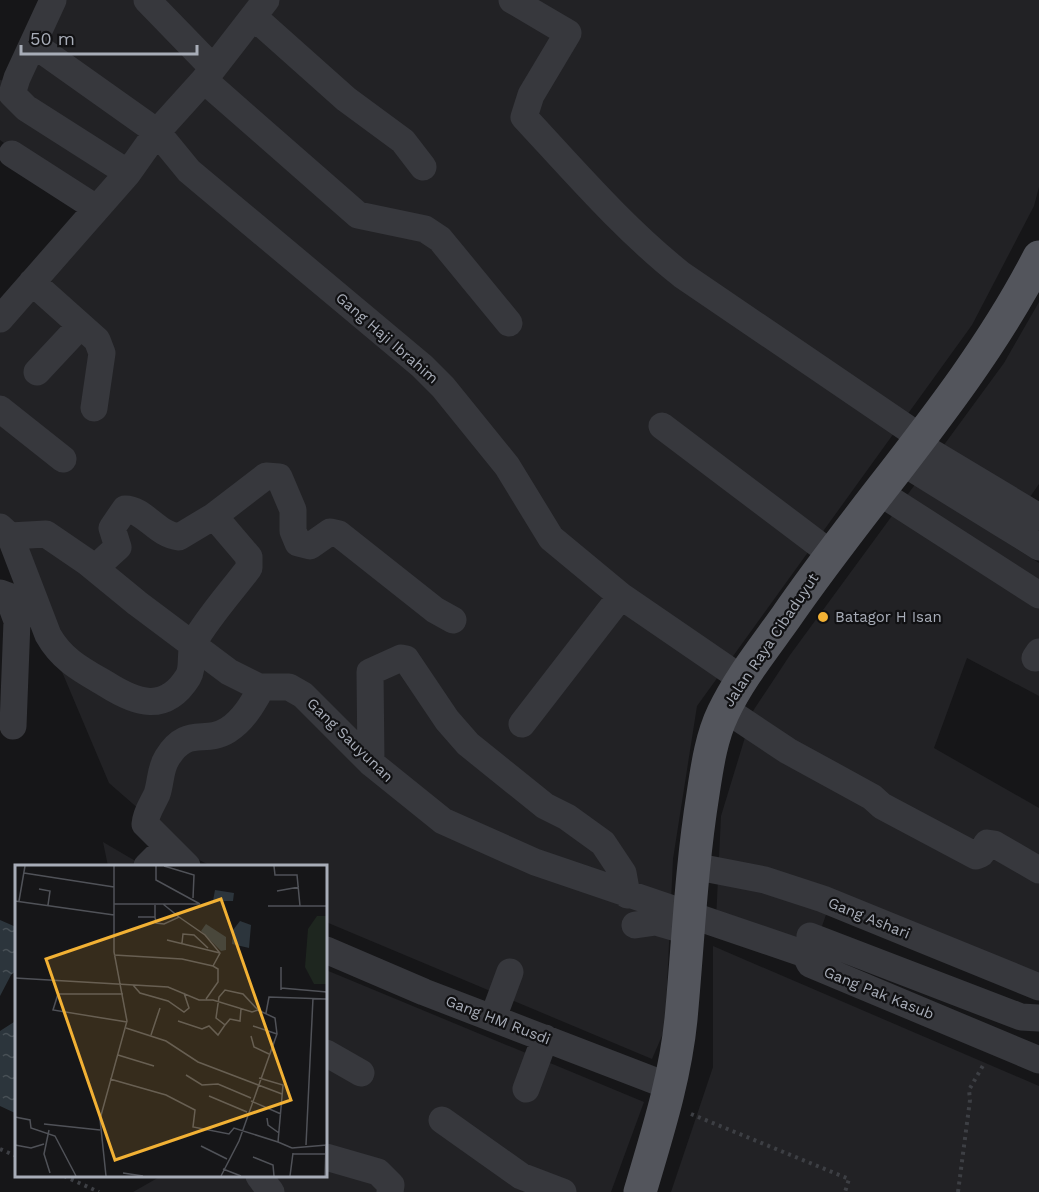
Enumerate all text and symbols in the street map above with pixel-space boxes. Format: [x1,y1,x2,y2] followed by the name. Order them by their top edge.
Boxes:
[21,18,196,56] scale bar
[30,28,75,49] text: 50 m
[332,289,442,387] street label: Gang Haji Ibrahim
[720,569,823,710] street label: Jalan Raya Cibaduyut
[835,608,942,626] place label: Batagor H Isan
[816,610,830,624] marker: Batagor H Isan
[303,694,397,786] street label: Gang Sauyunan
[15,865,327,1177] inset map
[825,893,913,943] street label: Gang Ashari
[821,963,937,1023] street label: Gang Pak Kasub
[443,992,553,1048] street label: Gang HM Rusdi

